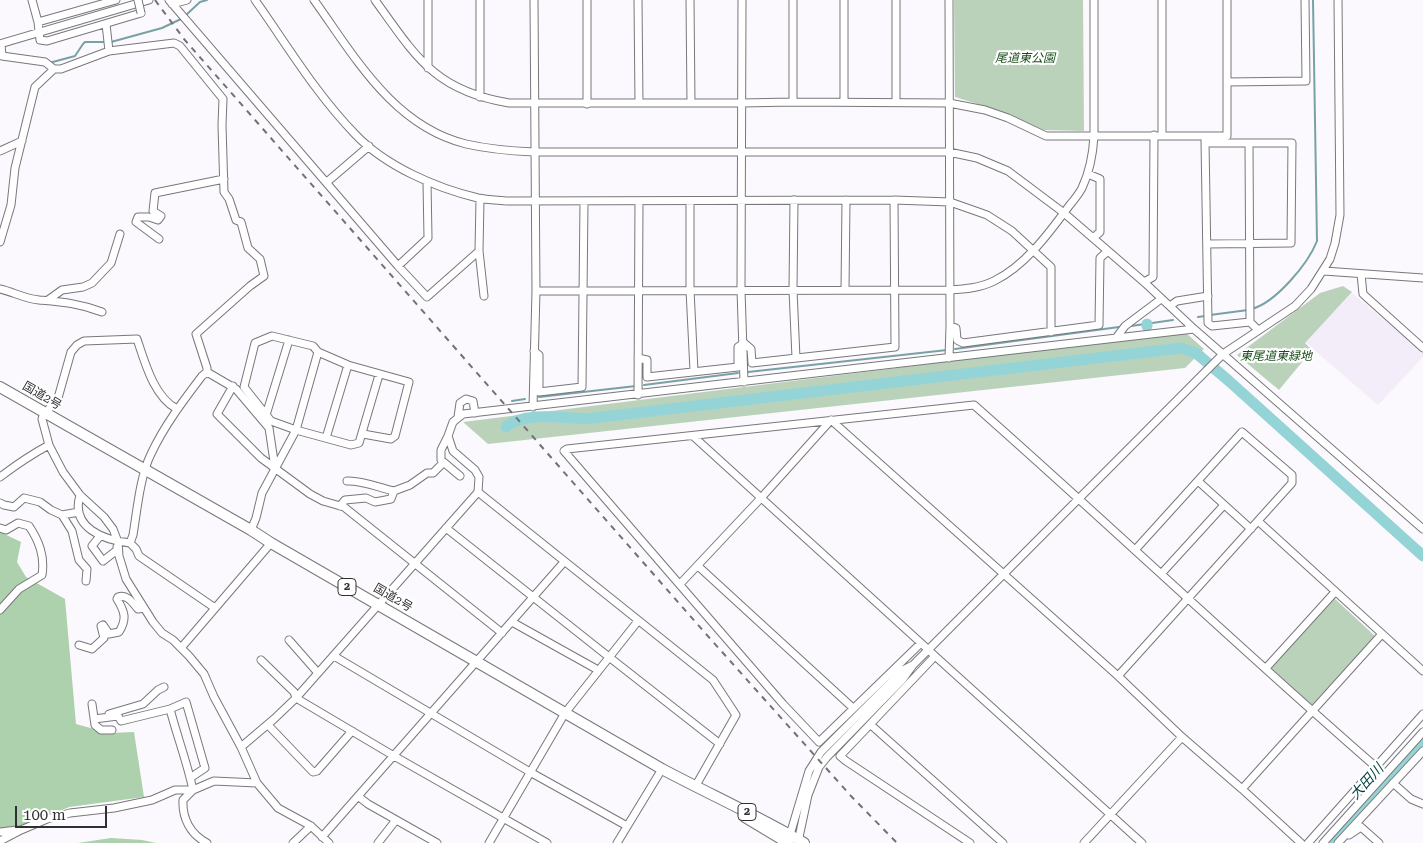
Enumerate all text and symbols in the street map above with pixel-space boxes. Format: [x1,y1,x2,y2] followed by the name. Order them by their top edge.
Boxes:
[995,51,1055,65] park label: 尾道東公園
[1240,349,1312,363] park label: 東尾道東緑地
[20,379,64,413] street label: 国道2号
[338,578,356,596] road number: 2
[371,581,415,615] street label: 国道2号
[1347,761,1387,803] water label: 大田川
[18,796,110,828] scale bar
[738,804,756,820] road number: 2
[23,806,66,824] text: 100 m

